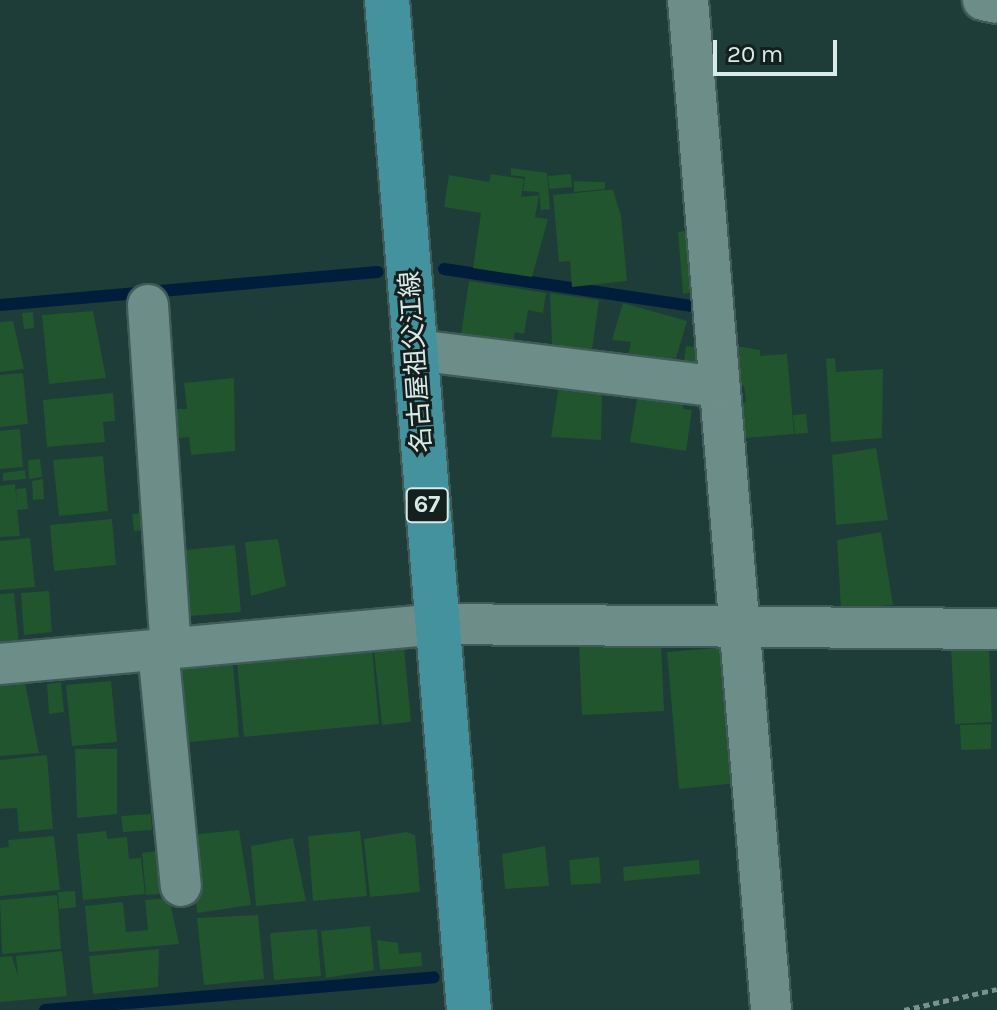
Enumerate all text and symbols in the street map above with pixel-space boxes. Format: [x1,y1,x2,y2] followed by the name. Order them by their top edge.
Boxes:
[717,24,841,74] scale bar
[727,40,783,68] text: 20 m
[394,270,438,454] street label: 名古屋祖父江線
[405,485,449,525] road number: 67

